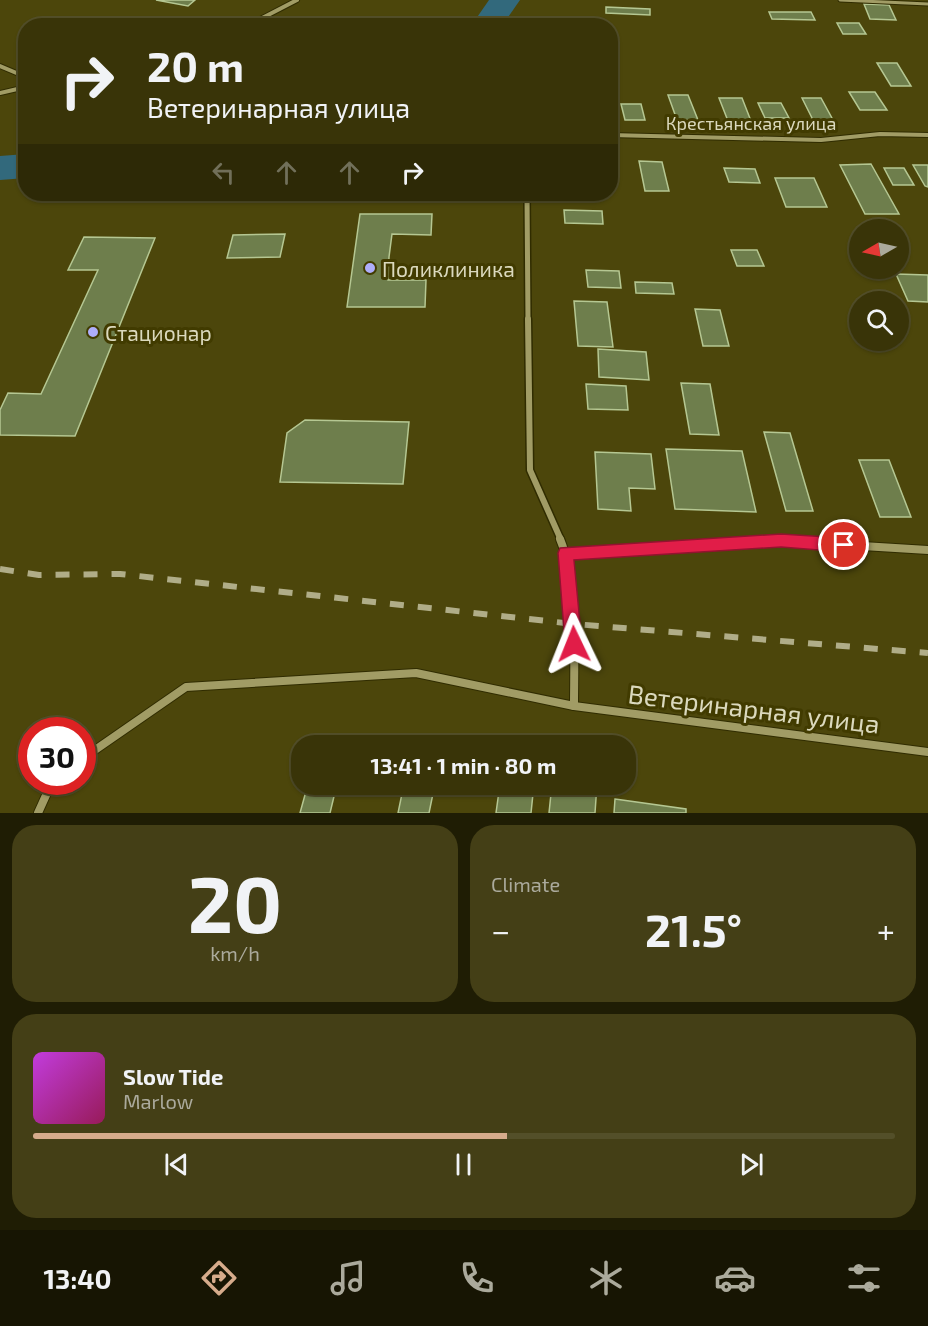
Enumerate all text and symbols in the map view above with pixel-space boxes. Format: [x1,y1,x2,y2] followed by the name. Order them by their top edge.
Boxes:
[147,40,244,90] text: 20 m
[48,42,126,120] icon: right
[147,91,410,123] text: Ветеринарная улица
[666,112,836,134] street label: Крестьянская улица
[207,156,240,189] icon: left
[270,156,303,189] icon: ahead
[333,156,366,189] icon: ahead
[396,156,429,189] icon: right
[849,219,909,279] north arrow
[849,219,909,351] map controls
[382,256,515,281] place label: Поликлиника
[363,261,377,275] marker: Поликлиника
[849,291,909,351] button: search
[105,320,212,345] place label: Стационар
[86,325,100,339] marker: Стационар
[818,519,869,570] pin
[827,528,860,561] icon: arrive
[542,612,606,676] position arrow
[626,677,882,740] street label: Ветеринарная улица
[18,717,96,795] speed limit sign: 30
[371,752,556,778] text: 13:41 · 1 min · 80 m
[188,855,282,949] text: 20
[491,872,560,896] text: Climate
[645,902,742,956] text: 21.5°
[491,910,510,950] text: −
[877,910,895,950] text: +
[210,941,260,965] text: km/h
[123,1063,223,1089] text: Slow Tide
[123,1089,193,1113] text: Marlow
[160,1148,193,1181] icon: previous
[447,1148,480,1181] icon: pause
[735,1148,768,1181] icon: next
[198,1257,240,1299] icon: directions
[327,1257,369,1299] icon: music
[456,1257,498,1299] icon: phone
[585,1257,627,1299] icon: climate
[714,1257,756,1299] icon: car
[843,1257,885,1299] icon: filters
[43,1262,112,1294] text: 13:40

